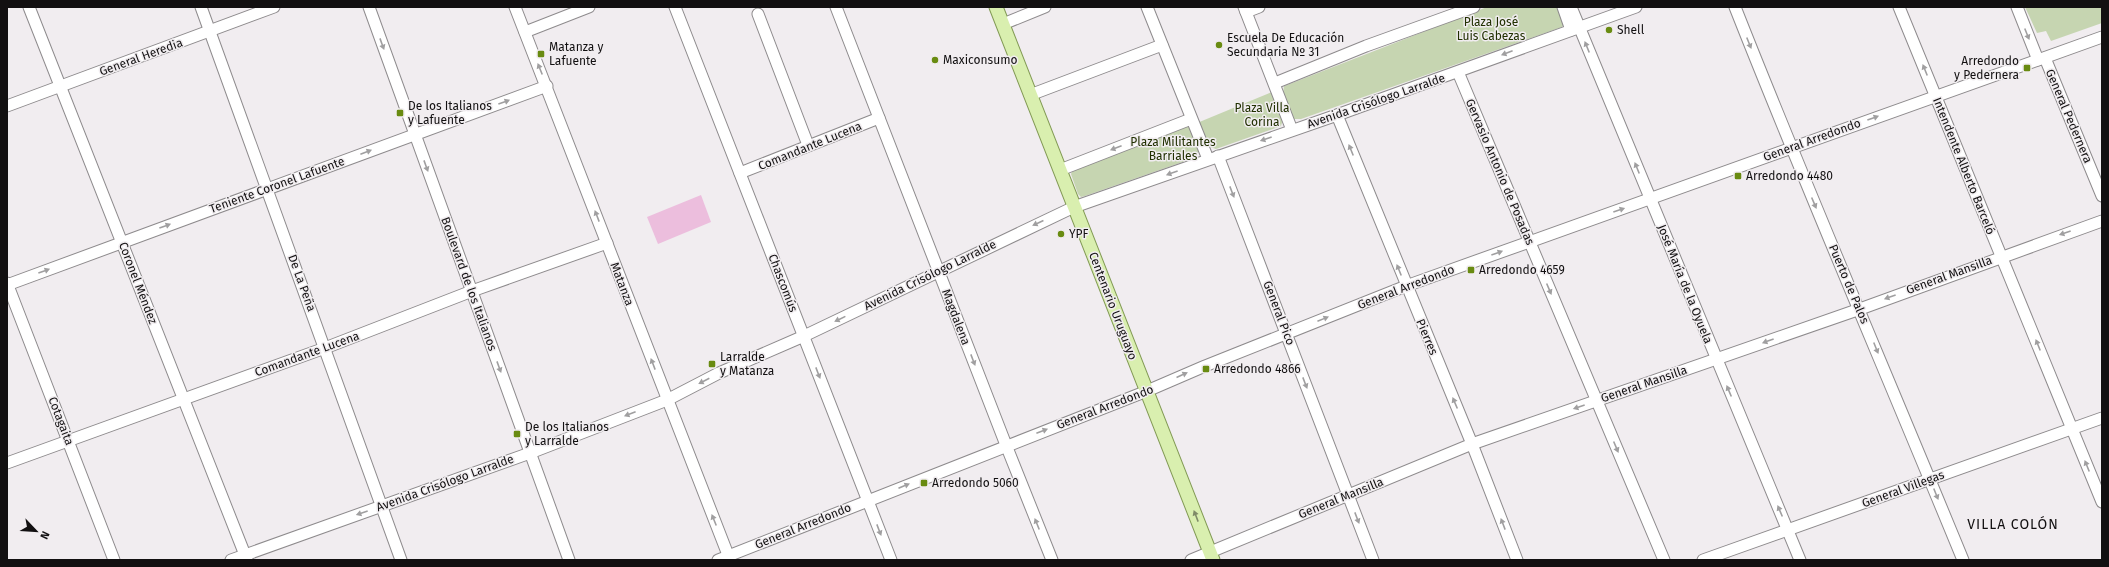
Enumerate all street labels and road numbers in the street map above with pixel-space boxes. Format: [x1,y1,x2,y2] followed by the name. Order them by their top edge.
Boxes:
[97,35,185,79] street label: General Heredia
[2043,67,2095,165] street label: General Pedernera
[1305,71,1447,131] street label: Avenida Crisólogo Larralde
[1930,95,1998,237] street label: Intendente Alberto Barceló
[1463,97,1537,248] street label: Gervasio Antonio de Posadas
[1761,116,1863,164] street label: General Arredondo
[756,119,864,173] street label: Comandante Lucena
[208,154,346,216] street label: Teniente Coronel Lafuente
[438,215,500,353] street label: Boulevard de los Italianos
[1655,222,1715,346] street label: José María de la Oyuela
[862,237,998,313] street label: Avenida Crisólogo Larralde
[116,240,160,326] street label: Coronel Méndez
[1826,242,1872,326] street label: Puerto de Palos
[1086,250,1140,362] street label: Centenario Uruguayo
[766,252,801,314] street label: Chascomús
[285,253,319,313] street label: De La Peña
[1904,253,1994,297] street label: General Mansilla
[607,260,637,308] street label: Matanza
[1356,262,1456,312] street label: General Arredondo
[1260,279,1298,347] street label: General Pico
[939,287,973,347] street label: Magdalena
[1413,317,1441,358] street label: Pierres
[253,329,361,379] street label: Comandante Lucena
[1599,363,1689,405] street label: General Mansilla
[1055,382,1155,432] street label: General Arredondo
[45,395,77,447] street label: Cotagaita
[374,452,516,514] street label: Avenida Crisólogo Larralde
[1860,467,1946,510] street label: General Villegas
[1296,475,1386,521] street label: General Mansilla
[753,500,853,552] street label: General Arredondo

